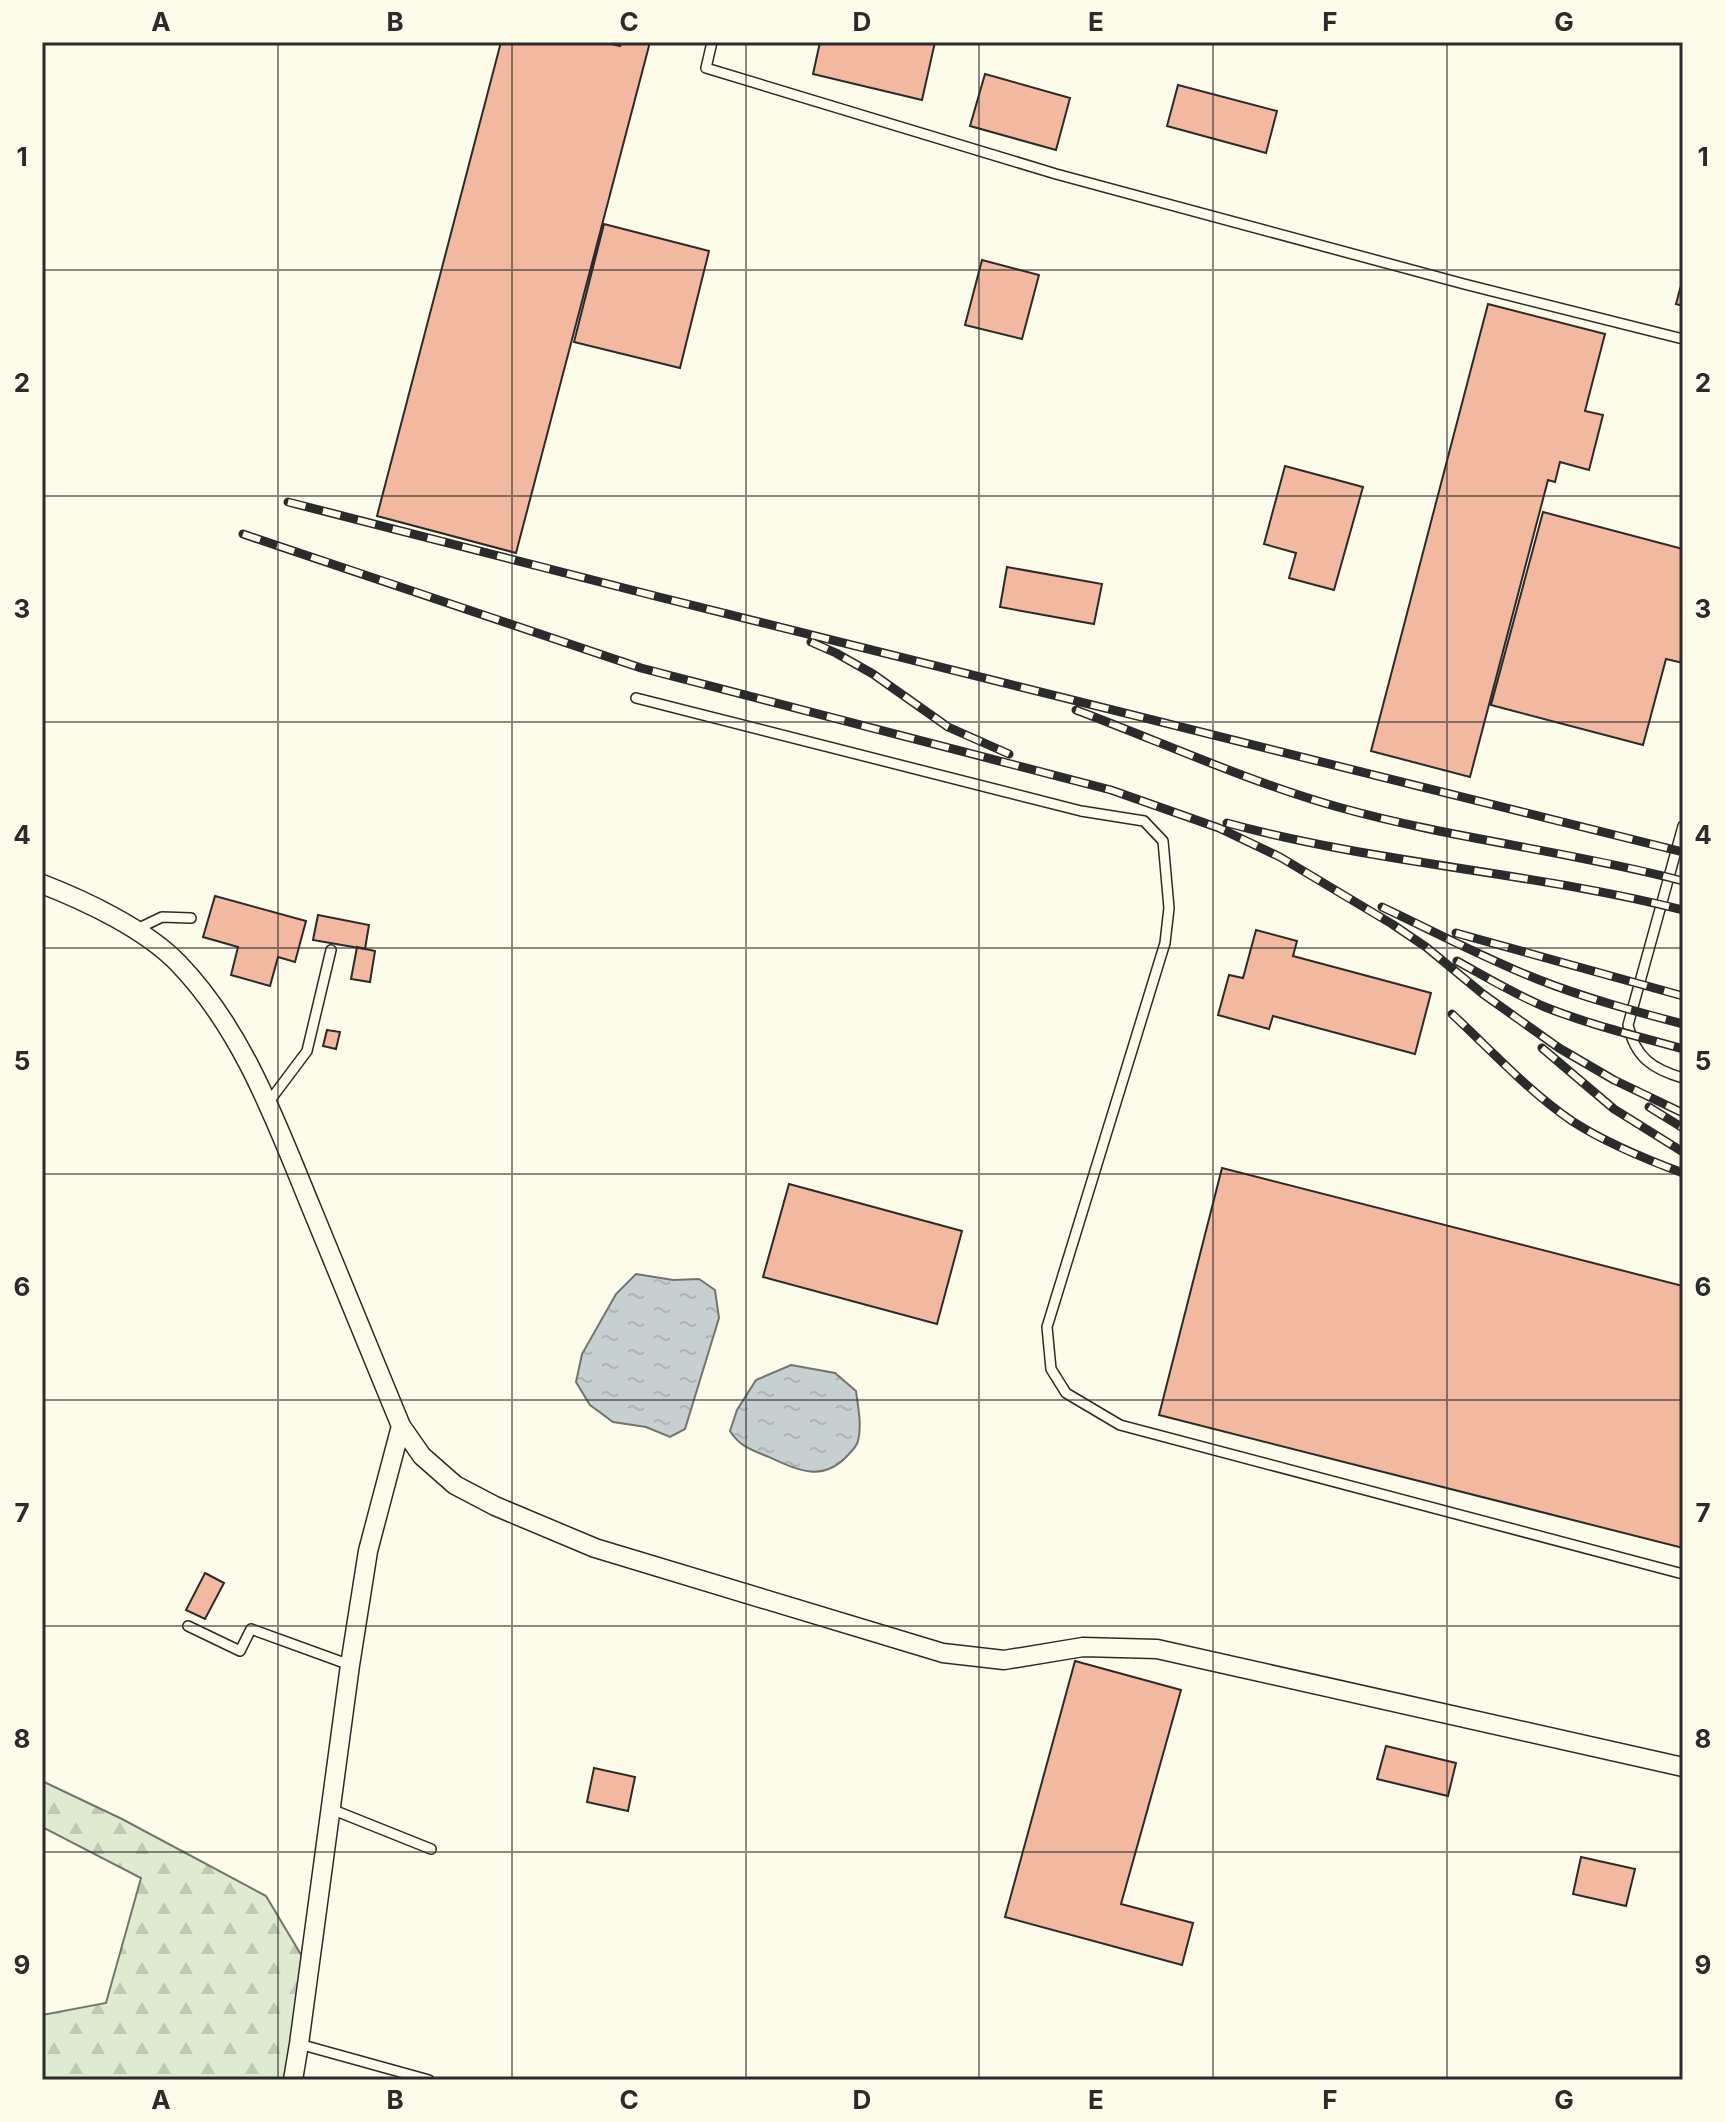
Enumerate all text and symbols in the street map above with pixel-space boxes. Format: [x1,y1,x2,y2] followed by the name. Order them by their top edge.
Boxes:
[151,6,171,37] text: A
[386,6,404,37] text: B
[619,6,639,37] text: C
[853,6,871,37] text: D
[1088,6,1104,37] text: E
[1322,6,1338,37] text: F
[1554,6,1574,37] text: G
[16,141,28,172] text: 1
[1697,141,1709,172] text: 1
[14,367,30,398] text: 2
[1695,367,1711,398] text: 2
[14,593,30,624] text: 3
[1695,593,1711,624] text: 3
[13,819,31,850] text: 4
[1694,819,1712,850] text: 4
[14,1045,30,1076] text: 5
[1695,1045,1711,1076] text: 5
[14,1271,30,1302] text: 6
[1695,1271,1711,1302] text: 6
[14,1497,30,1528] text: 7
[1695,1497,1711,1528] text: 7
[14,1723,30,1754] text: 8
[1695,1723,1711,1754] text: 8
[14,1949,30,1980] text: 9
[1695,1949,1711,1980] text: 9
[151,2084,171,2115] text: A
[386,2084,404,2115] text: B
[619,2084,639,2115] text: C
[853,2084,871,2115] text: D
[1088,2084,1104,2115] text: E
[1322,2084,1338,2115] text: F
[1554,2084,1574,2115] text: G

